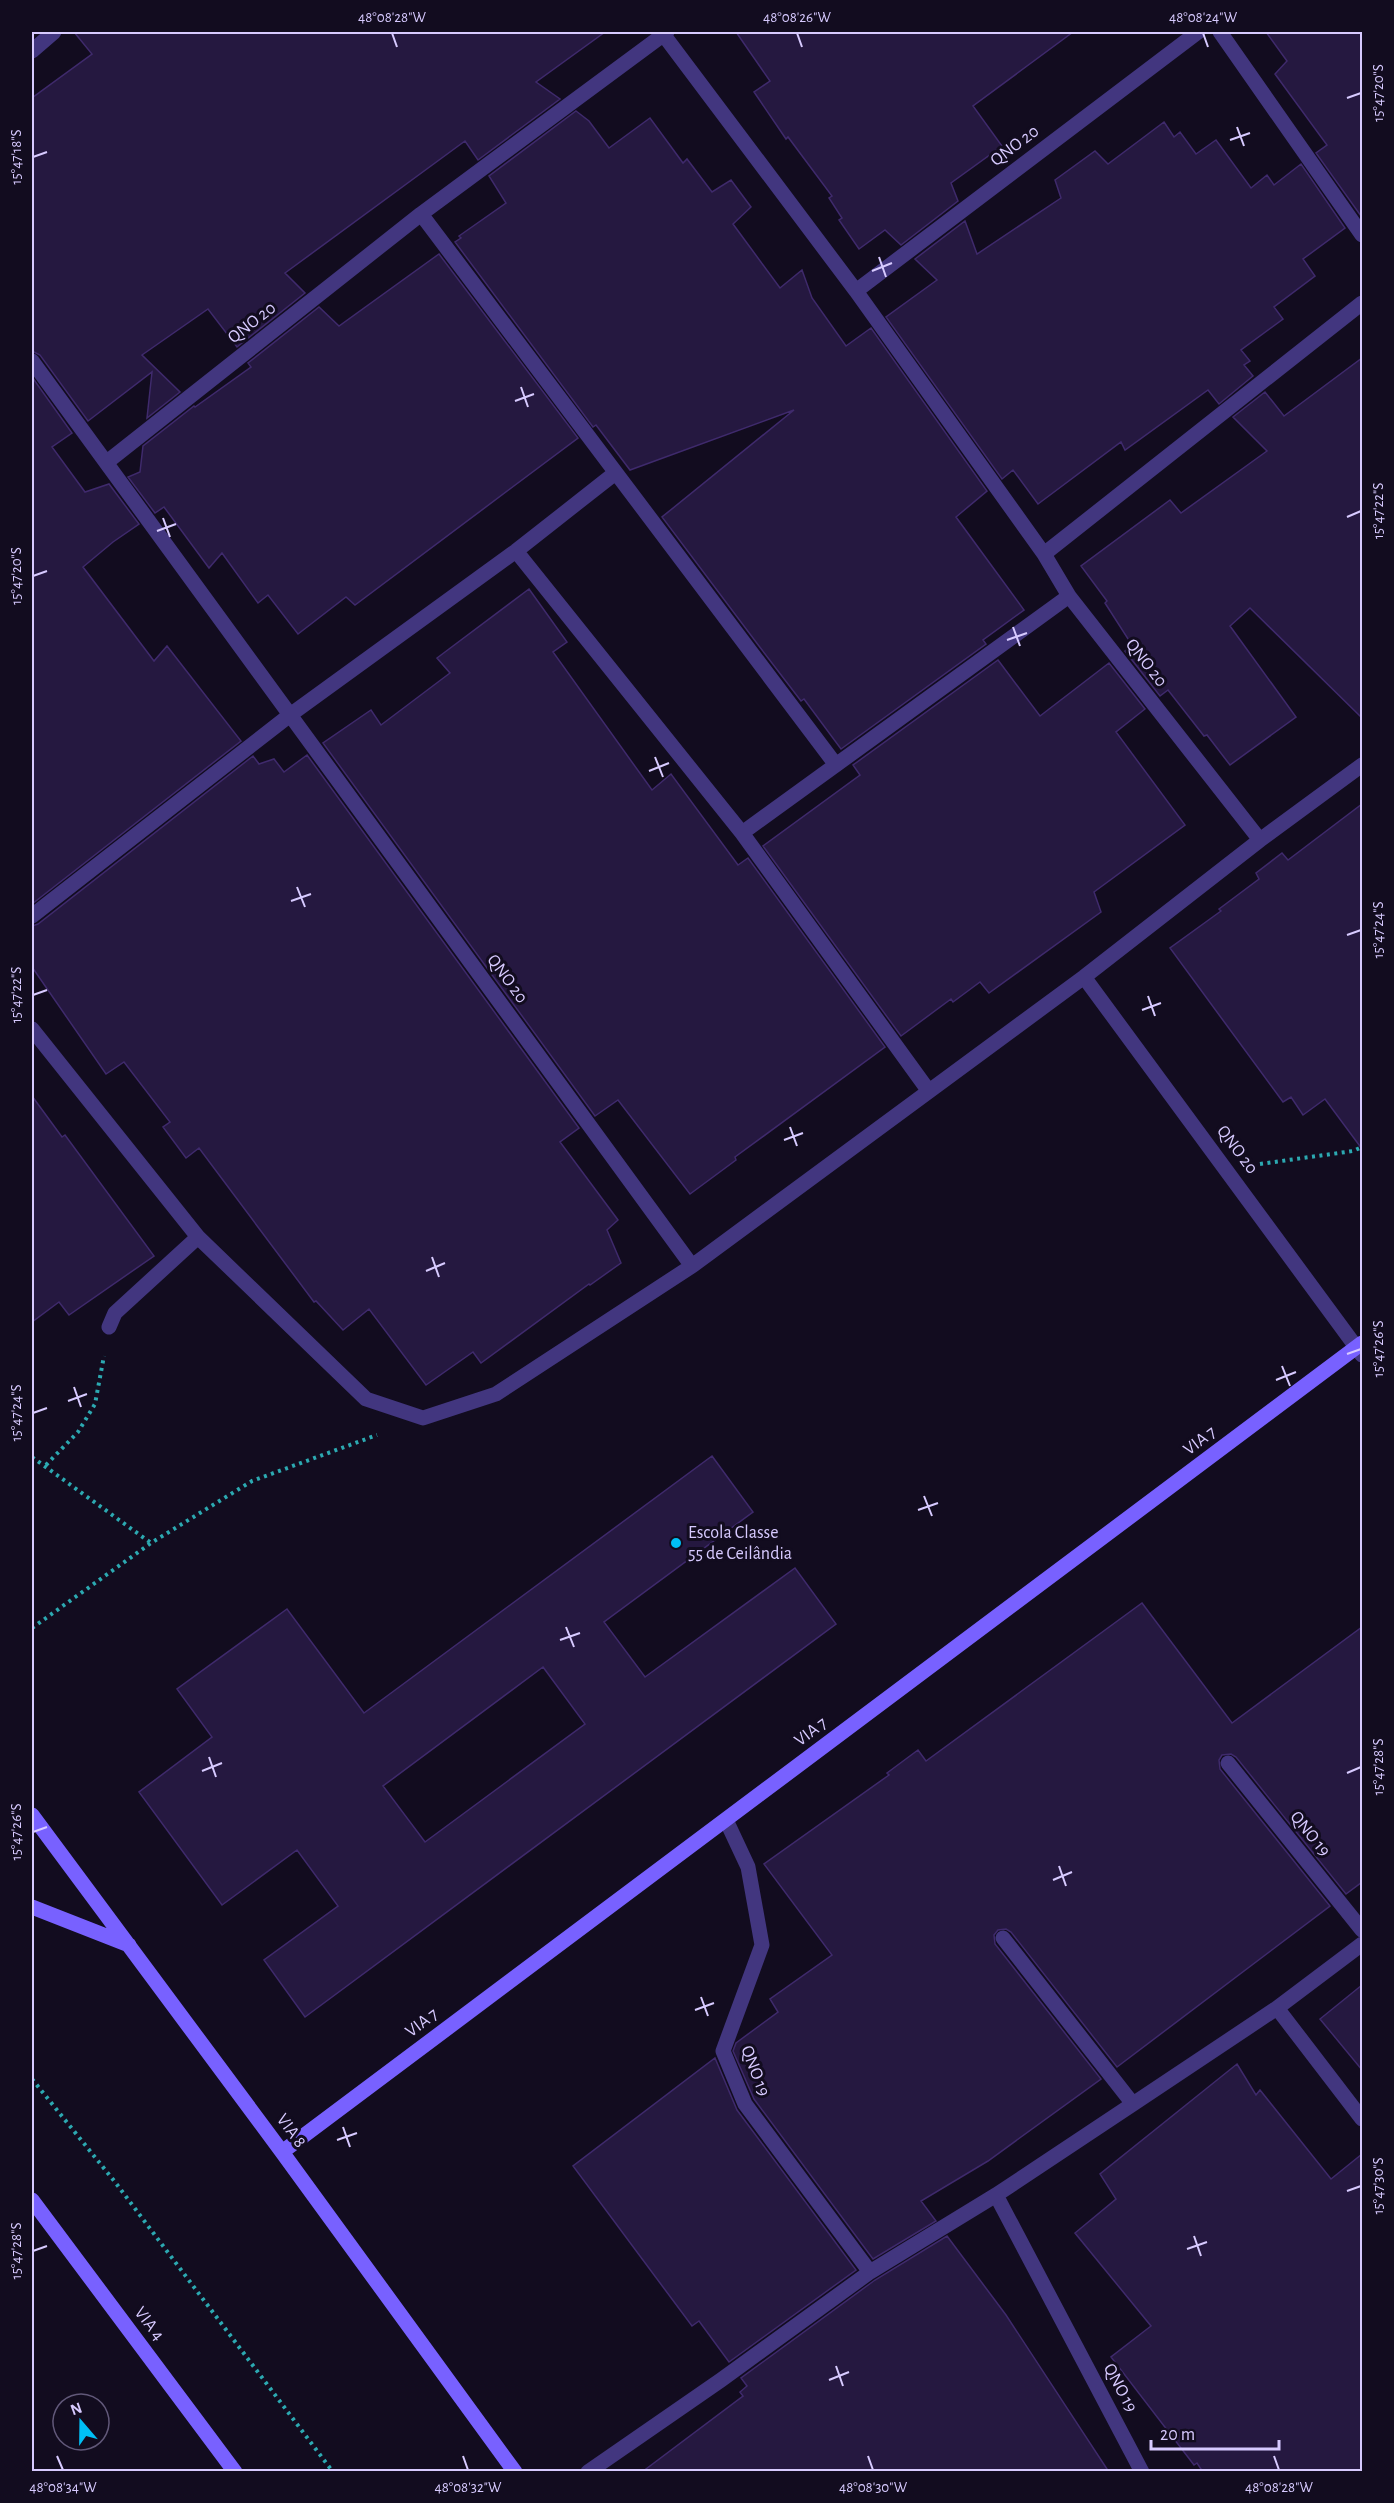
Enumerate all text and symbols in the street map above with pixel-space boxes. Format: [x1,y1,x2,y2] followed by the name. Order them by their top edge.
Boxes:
[358,10,427,25] text: 48°08'28"W
[763,10,832,25] text: 48°08'26"W
[1169,10,1238,25] text: 48°08'24"W
[1371,64,1386,122] text: 15°47'20"S
[987,122,1043,170] street label: QNO 20
[9,129,24,185] text: 15°47'18"S
[225,299,279,347] street label: QNO 20
[1371,483,1386,539] text: 15°47'22"S
[9,547,24,605] text: 15°47'20"S
[1122,636,1170,690] street label: QNO 20
[1371,901,1386,959] text: 15°47'24"S
[483,951,531,1007] street label: QNO 20
[9,967,24,1023] text: 15°47'22"S
[1213,1122,1261,1178] street label: QNO 20
[1371,1321,1386,1377] text: 15°47'26"S
[9,1384,24,1442] text: 15°47'24"S
[1180,1423,1220,1459] street label: VIA 7
[688,1524,792,1563] place label: Escola Classe 55 de Ceilândia
[669,1536,683,1550] marker: Escola Classe 55 de Ceilândia
[791,1714,831,1750] street label: VIA 7
[1371,1738,1386,1796] text: 15°47'28"S
[9,1804,24,1860] text: 15°47'26"S
[1286,1808,1334,1860] street label: QNO 19
[402,2005,442,2041] street label: VIA 7
[737,2043,773,2099] street label: QNO 19
[273,2111,309,2151] street label: VIA 8
[1371,2157,1386,2215] text: 15°47'30"S
[9,2222,24,2280] text: 15°47'28"S
[131,2304,168,2344] street label: VIA 4
[1100,2361,1140,2415] street label: QNO 19
[51,2392,111,2452] north arrow
[68,2399,84,2418] text: N
[1151,2413,1278,2451] scale bar
[1160,2426,1195,2444] text: 20 m
[29,2480,97,2495] text: 48°08'34"W
[434,2480,502,2495] text: 48°08'32"W
[839,2480,908,2495] text: 48°08'30"W
[1245,2480,1314,2495] text: 48°08'28"W

